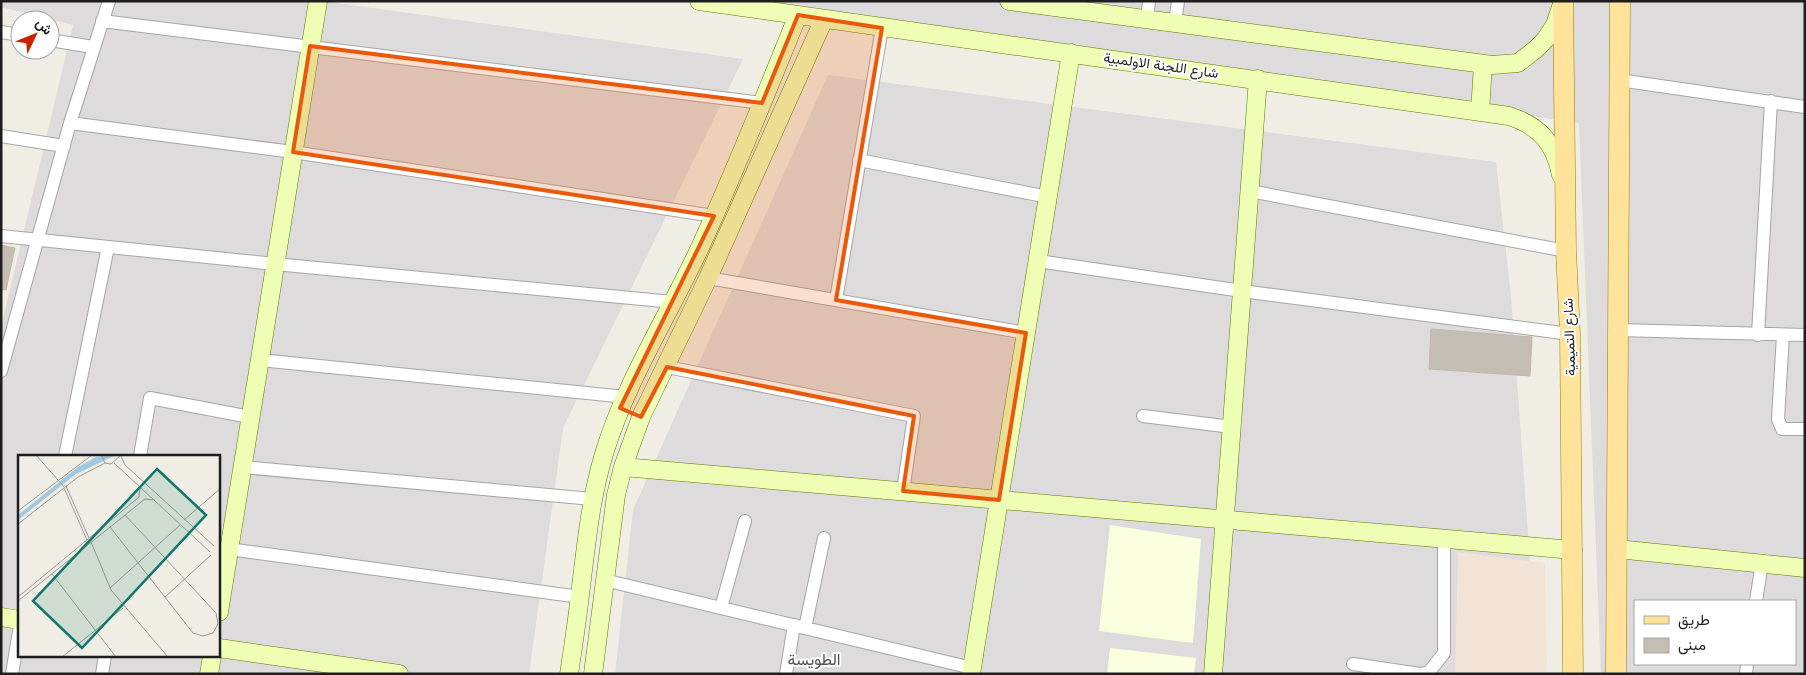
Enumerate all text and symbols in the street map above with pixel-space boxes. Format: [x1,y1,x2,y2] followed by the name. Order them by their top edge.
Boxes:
[10,10,60,60] north arrow
[32,15,56,39] text: ش
[1102,49,1219,84] street label: شارع اللجنة الاولمبية
[1560,298,1581,376] street label: شارع التميمية
[18,455,220,658] inset map
[1634,600,1796,665] legend
[1678,611,1710,630] text: طريق
[1678,636,1706,655] text: مبنى
[787,651,841,670] district label: الطويسة

